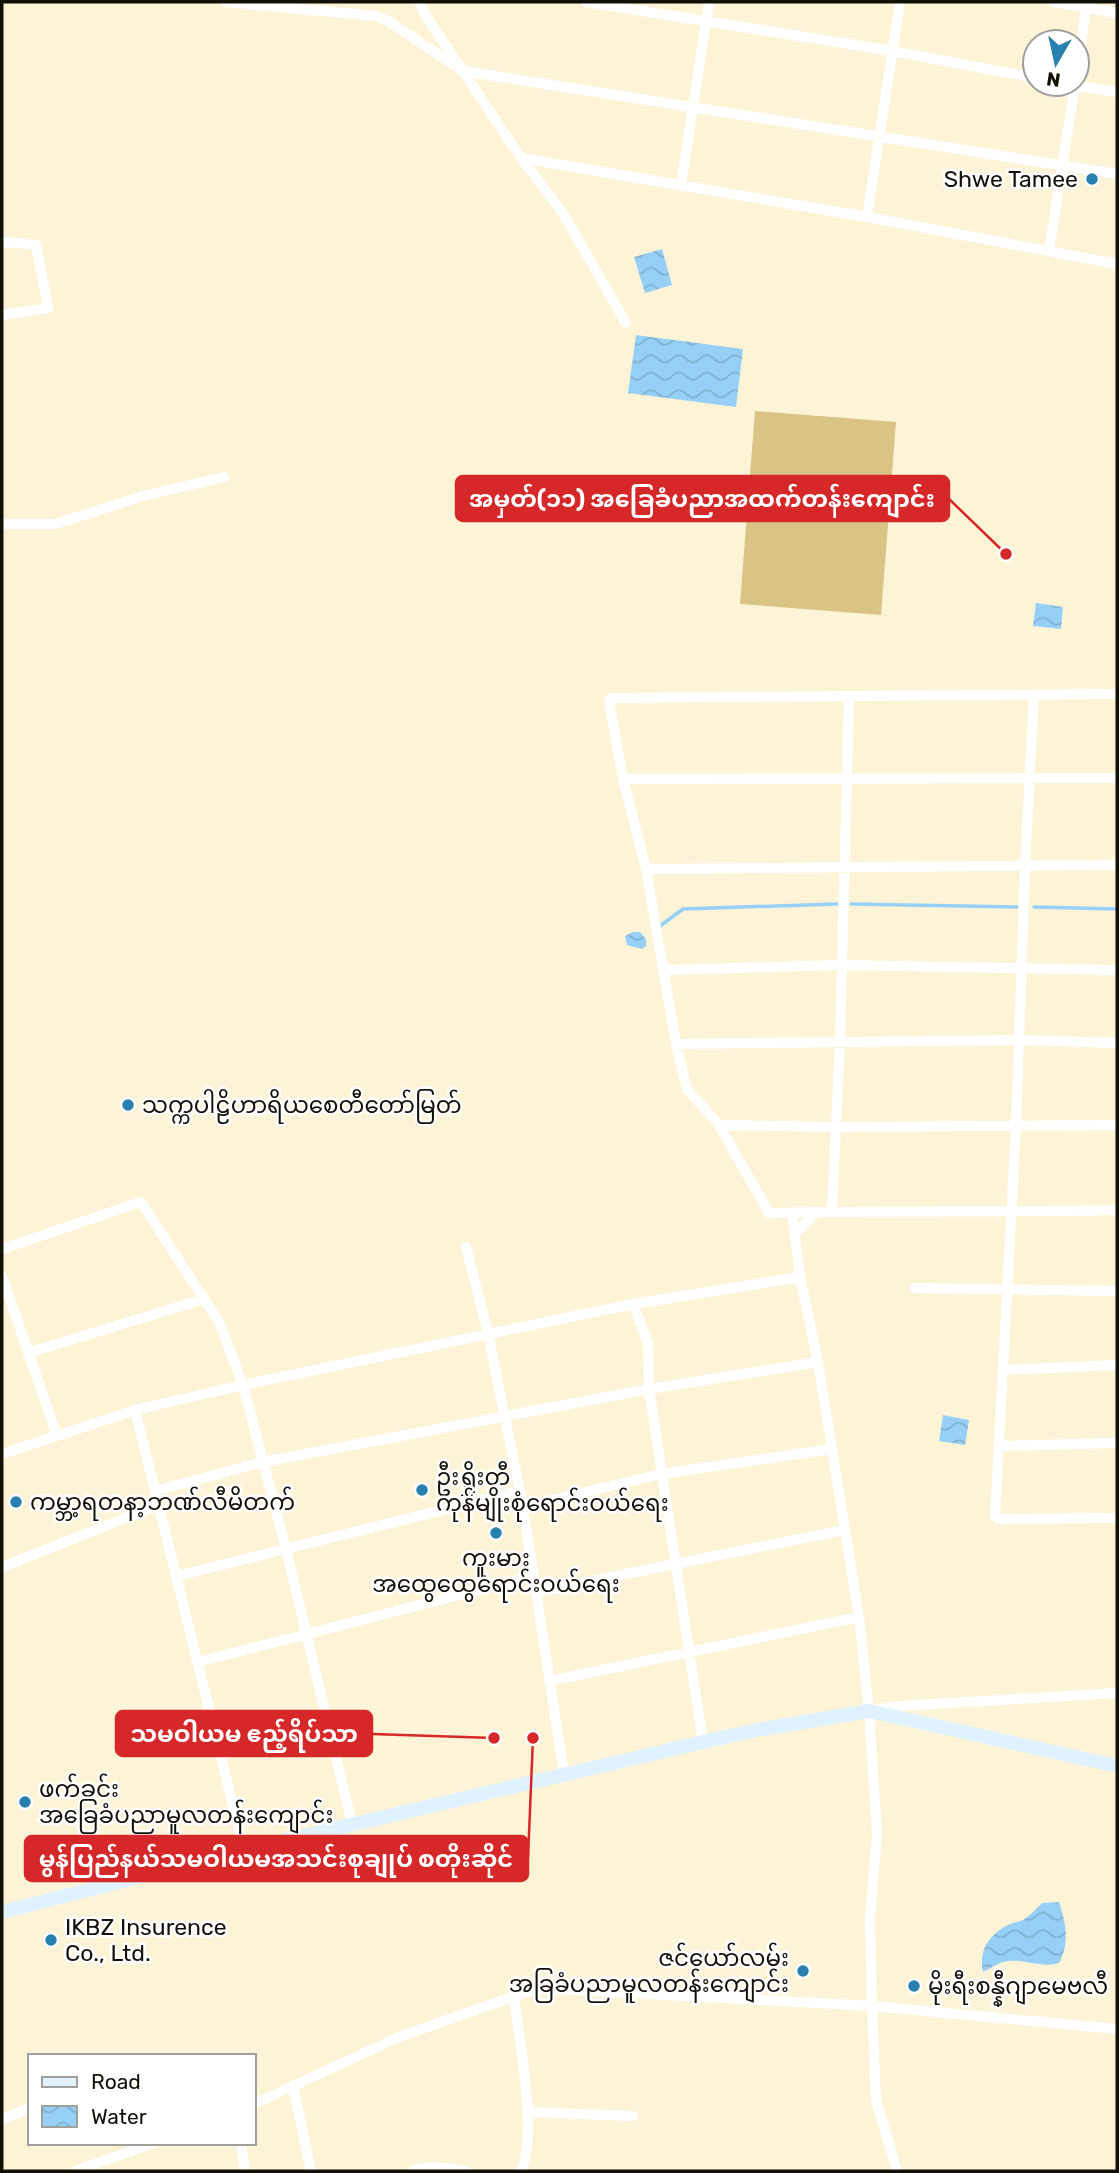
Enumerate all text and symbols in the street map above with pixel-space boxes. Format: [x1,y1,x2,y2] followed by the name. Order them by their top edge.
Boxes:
[1021,28,1091,98] north arrow
[1045,67,1062,92] text: N
[944,165,1078,193] place label: Shwe Tamee
[1084,171,1100,187] marker: Shwe Tamee
[456,476,949,521] callout: အမှတ်(၁၁) အခြေခံပညာအထက်တန်းကျောင်း
[469,483,935,519] text: အမှတ်(၁၁) အခြေခံပညာအထက်တန်းကျောင်း
[142,1089,462,1124] place label: သက္ကပါဠိဟာရိယစေတီတော်မြတ်
[120,1097,136,1113] marker: သက္ကပါဠိဟာရိယစေတီတော်မြတ်
[436,1461,669,1522] place label: ဦးရှိုးတီ ကုန်မျိုးစုံရောင်းဝယ်ရေး
[414,1482,430,1498] marker: ဦးရှိုးတီ ကုန်မျိုးစုံရောင်းဝယ်ရေး
[30,1486,295,1521] place label: ကမ္ဘာ့ရတနာ့ဘဏ်လီမိတက်
[8,1494,24,1510] marker: ကမ္ဘာ့ရတနာ့ဘဏ်လီမိတက်
[488,1525,504,1541] marker: ကူးမား အထွေထွေရောင်းဝယ်ရေး
[372,1544,620,1603] place label: ကူးမား အထွေထွေရောင်းဝယ်ရေး
[116,1711,372,1756] callout: သမဝါယမ ဧည့်ရိပ်သာ
[130,1718,358,1753] text: သမဝါယမ ဧည့်ရိပ်သာ
[39,1773,333,1834] place label: ဖက်ခင်း အခြေခံပညာမူလတန်းကျောင်း
[17,1794,33,1810] marker: ဖက်ခင်း အခြေခံပညာမူလတန်းကျောင်း
[25,1836,528,1881] callout: မွန်ပြည်နယ်သမဝါယမအသင်းစုချုပ် စတိုးဆိုင်
[39,1843,513,1879] text: မွန်ပြည်နယ်သမဝါယမအသင်းစုချုပ် စတိုးဆိုင်
[65,1913,227,1967] place label: IKBZ Insurence Co., Ltd.
[43,1932,59,1948] marker: IKBZ Insurence Co., Ltd.
[509,1942,789,2003] place label: ဇင်ယော်လမ်း အခြခံပညာမူလတန်းကျောင်း
[795,1963,811,1979] marker: ဇင်ယော်လမ်း အခြခံပညာမူလတန်းကျောင်း
[928,1970,1108,2007] place label: မိုးရီးစန္နီဂျာမေဗလီ
[906,1978,922,1994] marker: မိုးရီးစန္နီဂျာမေဗလီ
[28,2054,256,2145] legend
[91,2069,141,2094] text: Road
[91,2104,147,2129] text: Water

